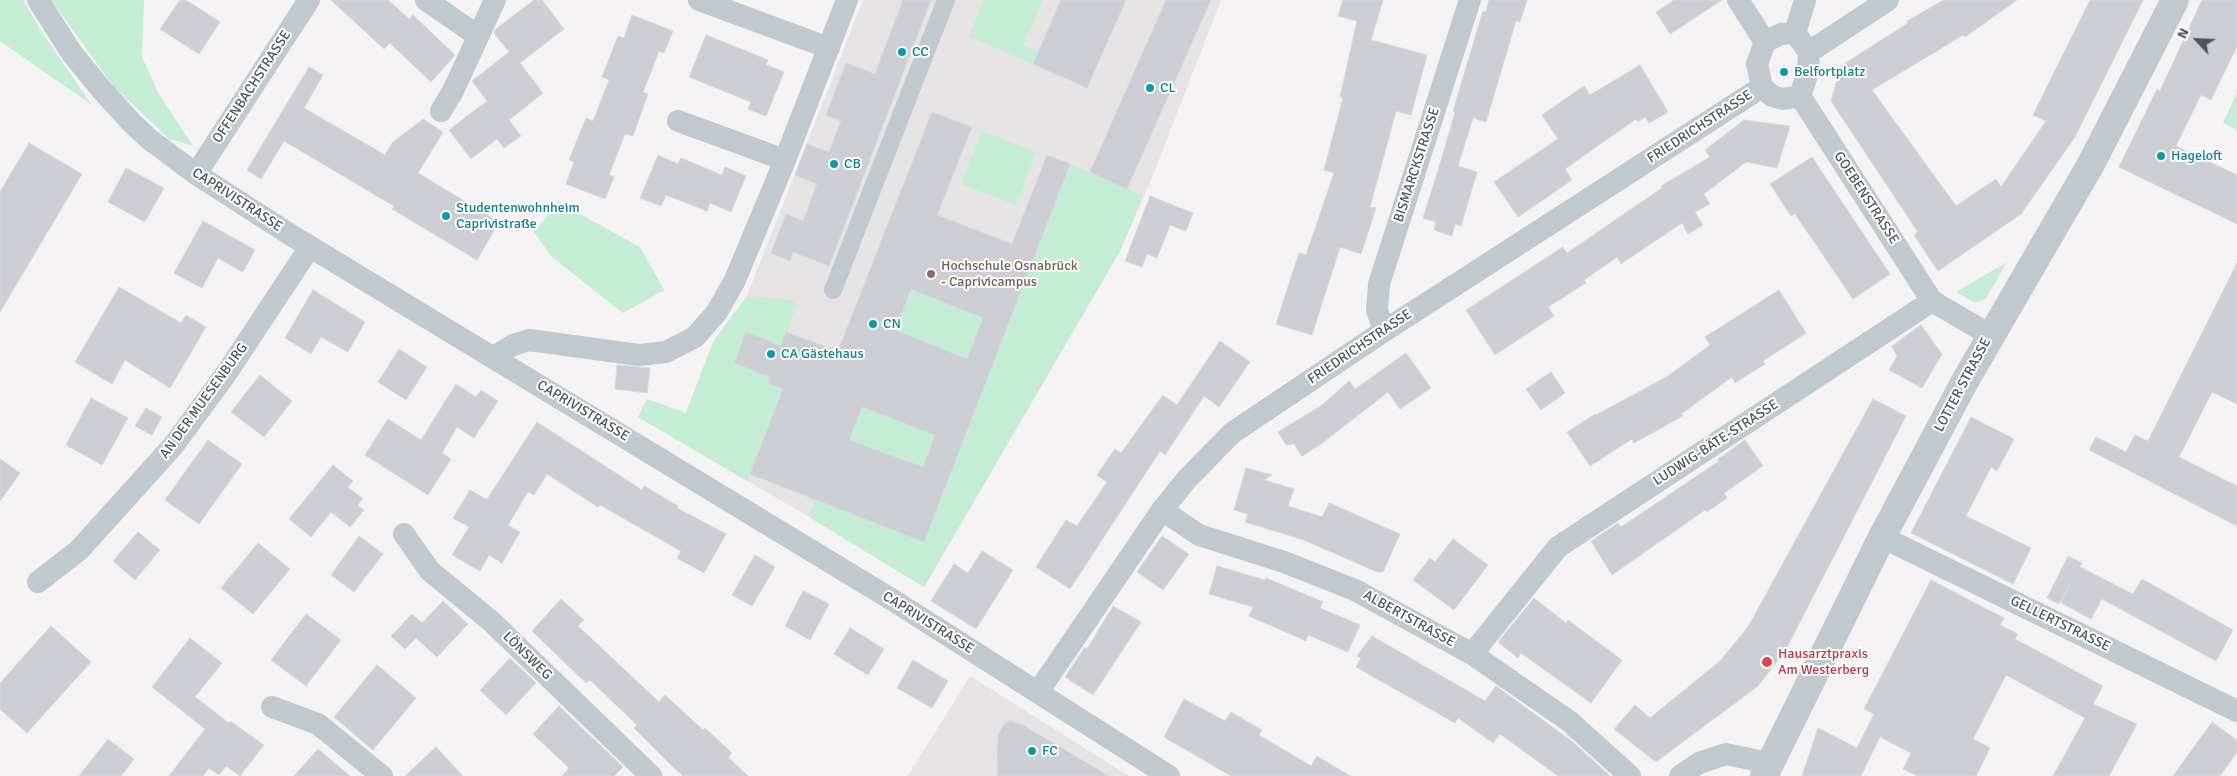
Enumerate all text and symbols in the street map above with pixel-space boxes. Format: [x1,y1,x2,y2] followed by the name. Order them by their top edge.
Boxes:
[2172,15,2222,65] north arrow
[2173,25,2193,41] text: N
[209,28,295,146] street label: OFFENBACHSTRASSE
[912,44,929,60] place label: CC
[896,46,908,58] marker: CC
[1794,64,1866,80] place label: Belfortplatz
[1778,66,1790,78] marker: Belfortplatz
[1160,80,1176,96] place label: CL
[1144,82,1156,94] marker: CL
[1644,87,1756,167] street label: FRIEDRICHSTRASSE
[1391,105,1443,225] street label: BISMARCKSTRASSE
[2171,148,2222,164] place label: Hageloft
[1830,149,1902,247] street label: GOEBENSTRASSE
[2155,150,2167,162] marker: Hageloft
[844,156,861,172] place label: CB
[828,158,840,170] marker: CB
[189,165,285,235] street label: CAPRIVISTRASSE
[456,200,580,232] place label: Studentenwohnheim Caprivistraße
[440,210,452,222] marker: Studentenwohnheim Caprivistraße
[941,258,1078,290] place label: Hochschule Osnabrück - Caprivicampus
[925,268,937,280] marker: Hochschule Osnabrück - Caprivicampus
[1305,306,1415,388] street label: FRIEDRICHSTRASSE
[883,316,901,332] place label: CN
[867,318,879,330] marker: CN
[1931,335,1995,435] street label: LOTTER STRASSE
[157,340,251,462] street label: AN DER MUESENBURG
[781,346,864,362] place label: CA Gästehaus
[765,348,777,360] marker: CA Gästehaus
[534,377,632,445] street label: CAPRIVISTRASSE
[1650,396,1782,490] street label: LUDWIG-BÄTE-STRASSE
[1360,587,1458,651] street label: ALBERTSTRASSE
[879,588,977,658] street label: CAPRIVISTRASSE
[2007,593,2113,655] street label: GELLERTSTRASSE
[499,628,555,684] street label: LÖNSWEG
[1778,646,1869,679] place label: Hausarztpraxis Am Westerberg
[1760,655,1774,669] marker: Hausarztpraxis Am Westerberg
[1042,743,1058,759] place label: FC
[1026,745,1038,757] marker: FC

